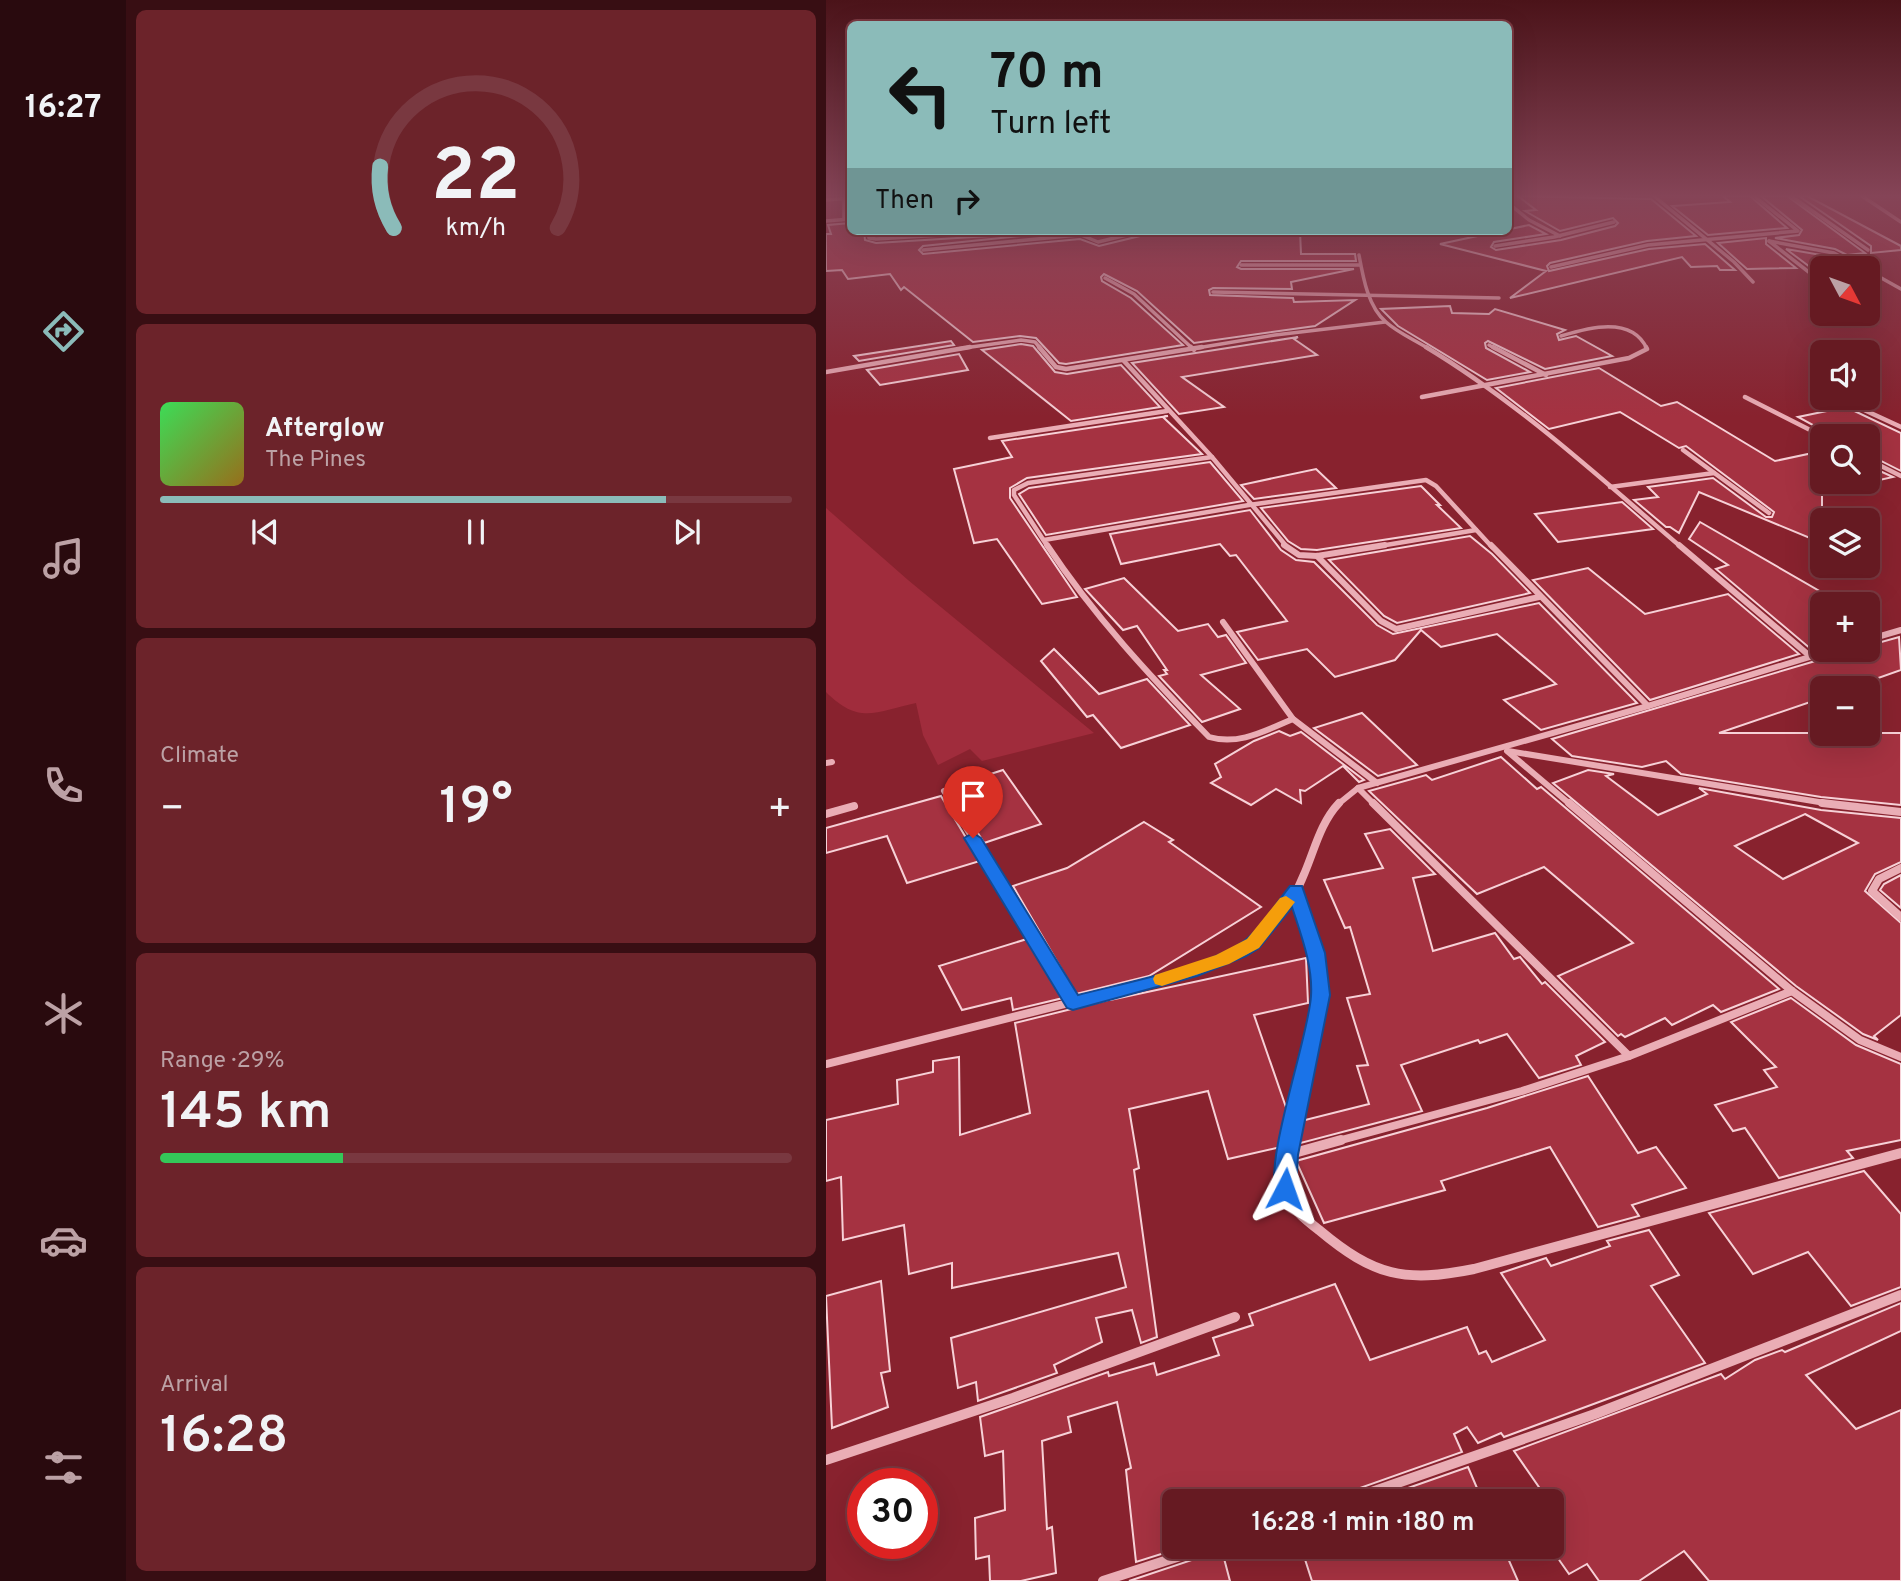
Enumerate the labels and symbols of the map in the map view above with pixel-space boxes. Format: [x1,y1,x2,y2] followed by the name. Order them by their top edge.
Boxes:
[1810,256,1880,326] north arrow
[943,766,1003,838] pin
[1248,1152,1322,1226] position arrow
[847,1468,938,1559] speed limit sign: 30

